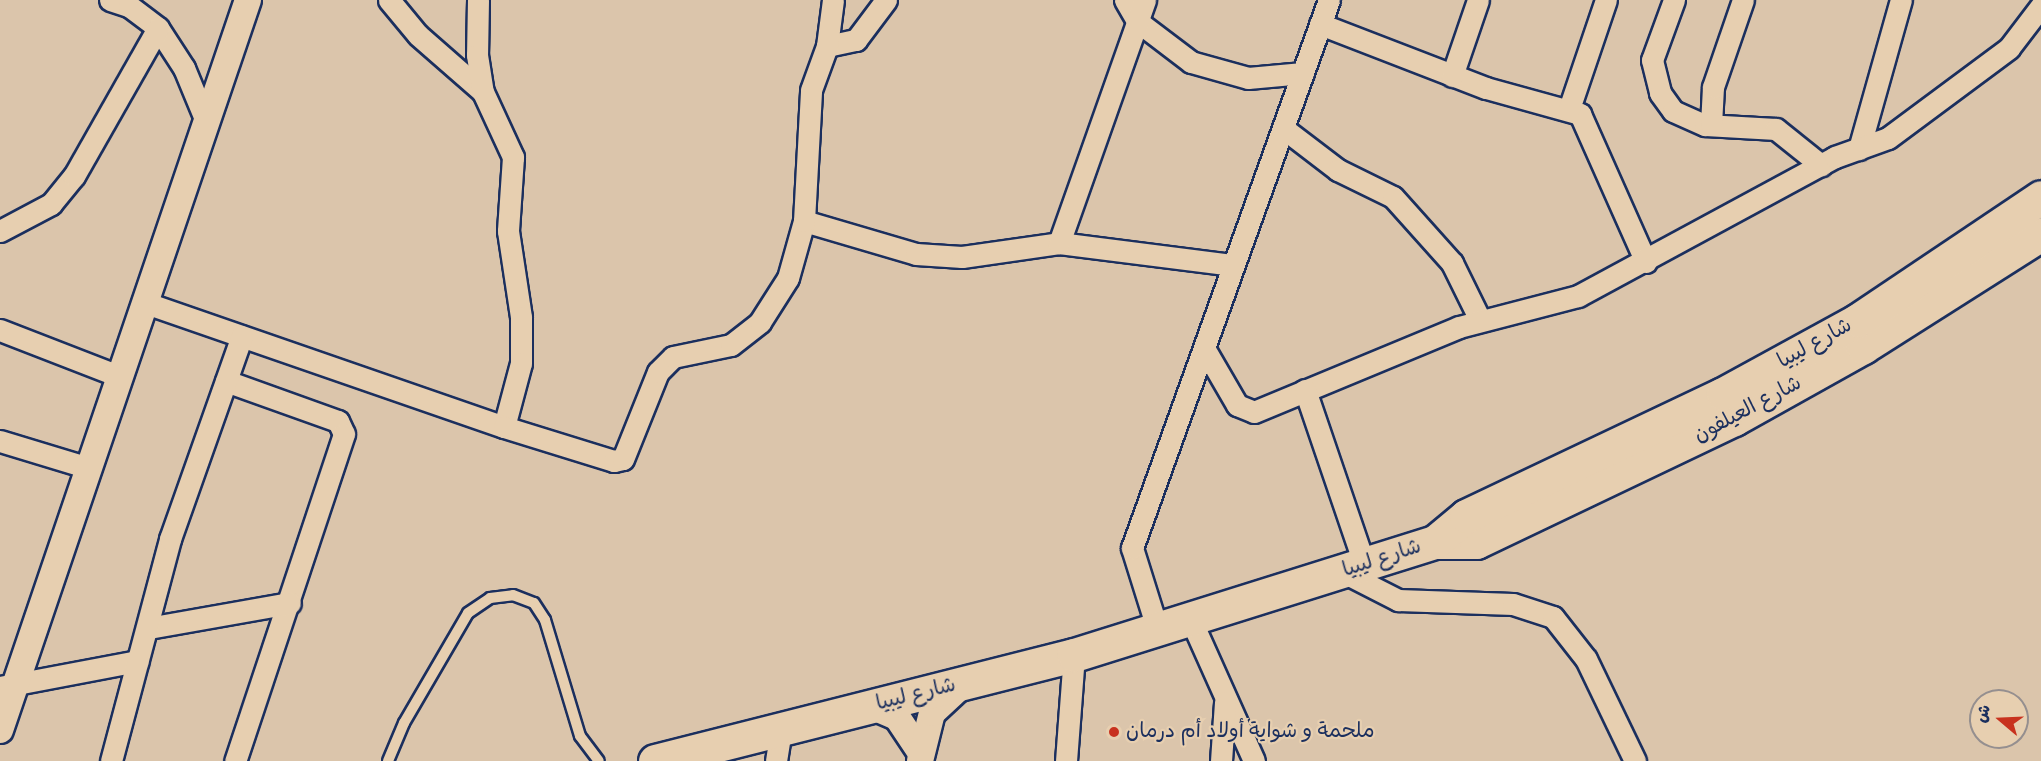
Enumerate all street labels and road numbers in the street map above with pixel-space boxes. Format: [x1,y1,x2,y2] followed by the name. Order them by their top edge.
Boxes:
[1773,313,1857,375] street label: شارع ليبيا
[1690,371,1806,449] street label: شارع العيلفون
[1340,534,1424,584] street label: شارع ليبيا
[874,673,958,717] street label: شارع ليبيا

